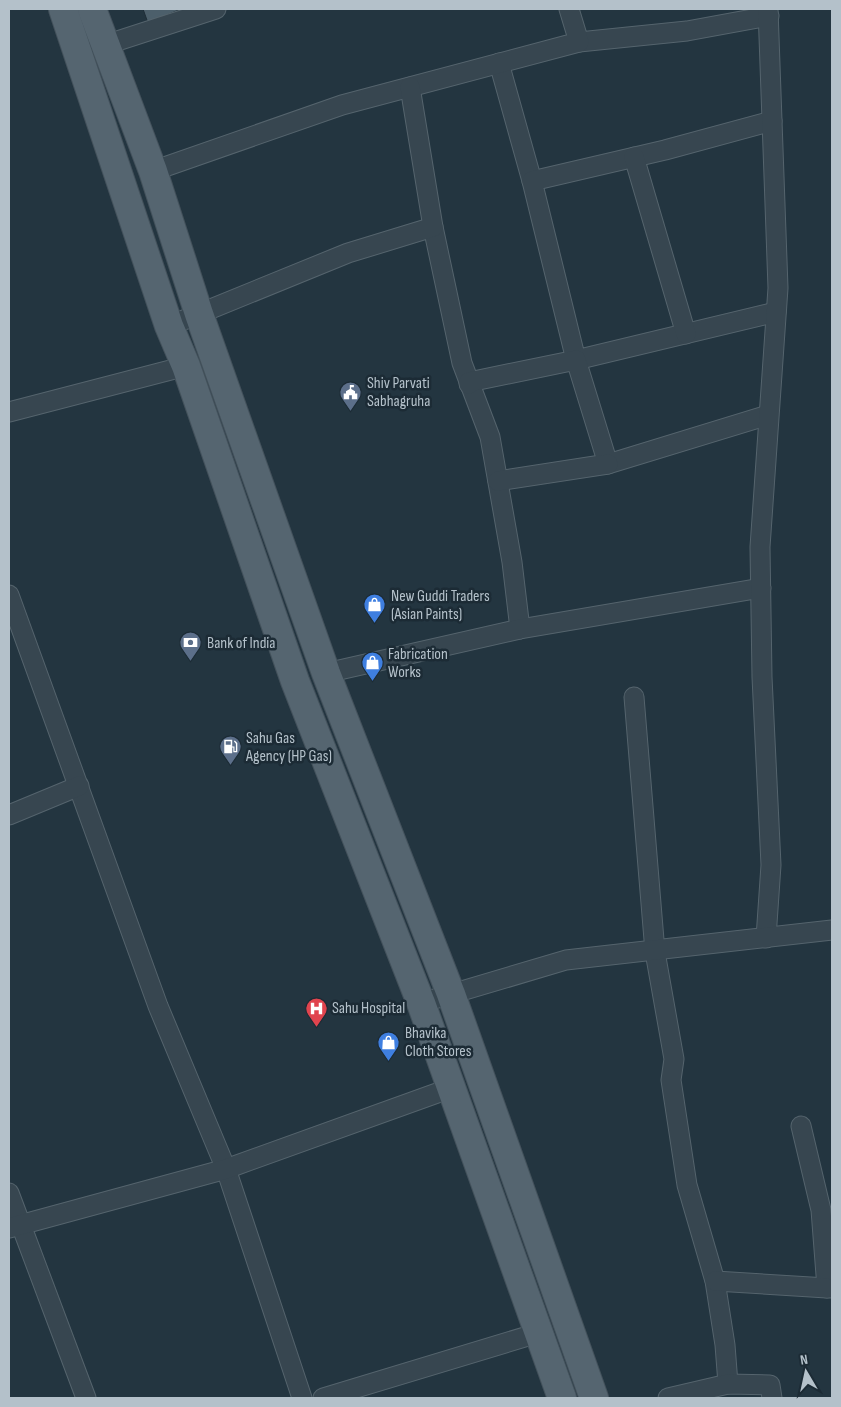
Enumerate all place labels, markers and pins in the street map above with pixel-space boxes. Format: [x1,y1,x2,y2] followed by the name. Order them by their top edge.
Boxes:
[367,374,430,411] place label: Shiv Parvati Sabhagruha
[339,380,363,411] public building icon: Shiv Parvati Sabhagruha
[391,587,490,624] place label: New Guddi Traders (Asian Paints)
[363,593,387,624] shop icon: New Guddi Traders (Asian Paints)
[179,631,203,662] bank icon: Bank of India
[207,634,275,653] place label: Bank of India
[388,645,448,682] place label: Fabrication Works
[360,651,384,682] shop icon: Fabrication Works
[245,729,332,766] place label: Sahu Gas Agency (HP Gas)
[218,735,242,766] fuel station icon: Sahu Gas Agency (HP Gas)
[304,996,328,1027] hospital icon: Sahu Hospital
[332,999,405,1018] place label: Sahu Hospital
[405,1024,472,1061] place label: Bhavika Cloth Stores
[377,1030,401,1061] shop icon: Bhavika Cloth Stores

